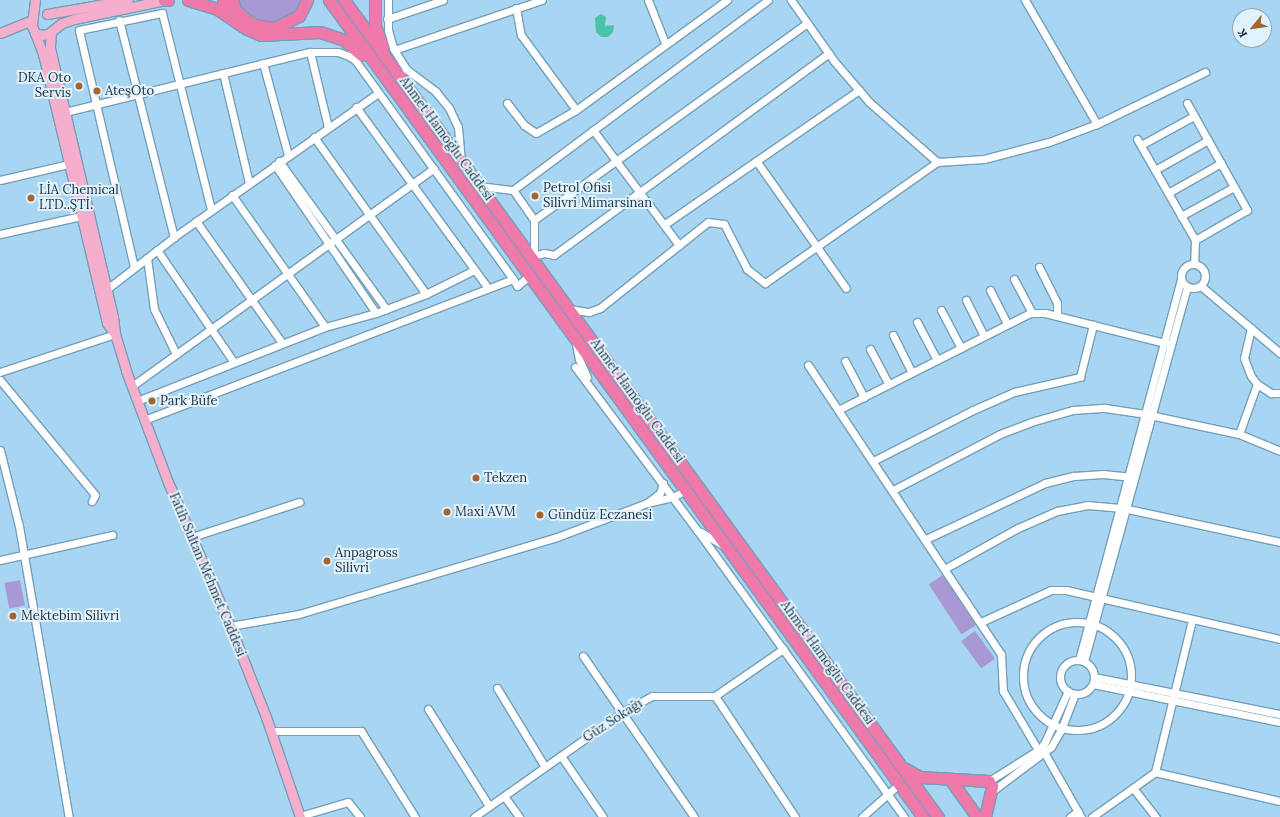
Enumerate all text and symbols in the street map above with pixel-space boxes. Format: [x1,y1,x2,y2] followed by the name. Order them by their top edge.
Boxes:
[1232,8,1272,48] north arrow
[1234,27,1250,40] text: K
[18,71,71,102] place label: DKA Oto Servis
[396,74,496,204] street label: Ahmet Hamoğlu Caddesi
[74,81,84,91] marker: DKA Oto Servis
[105,83,154,99] place label: AteşOto
[92,86,102,96] marker: AteşOto
[543,181,652,212] place label: Petrol Ofisi Silivri Mimarsinan
[39,183,119,214] place label: LİA Chemical LTD..ŞTİ.
[530,191,540,201] marker: Petrol Ofisi Silivri Mimarsinan
[26,193,36,203] marker: LİA Chemical LTD..ŞTİ.
[587,336,687,466] street label: Ahmet Hamoğlu Caddesi
[160,393,218,409] place label: Park Büfe
[147,396,157,406] marker: Park Büfe
[484,470,527,486] place label: Tekzen
[471,473,481,483] marker: Tekzen
[165,491,249,659] street label: Fatih Sultan Mehmet Caddesi
[455,504,516,520] place label: Maxi AVM
[442,507,452,517] marker: Maxi AVM
[548,507,652,523] place label: Gündüz Eczanesi
[535,510,545,520] marker: Gündüz Eczanesi
[335,546,398,577] place label: Anpagross Silivri
[322,556,332,566] marker: Anpagross Silivri
[777,598,877,728] street label: Ahmet Hamoğlu Caddesi
[21,608,119,624] place label: Mektebim Silivri
[8,611,18,621] marker: Mektebim Silivri
[580,696,646,746] street label: Güz Sokağı

